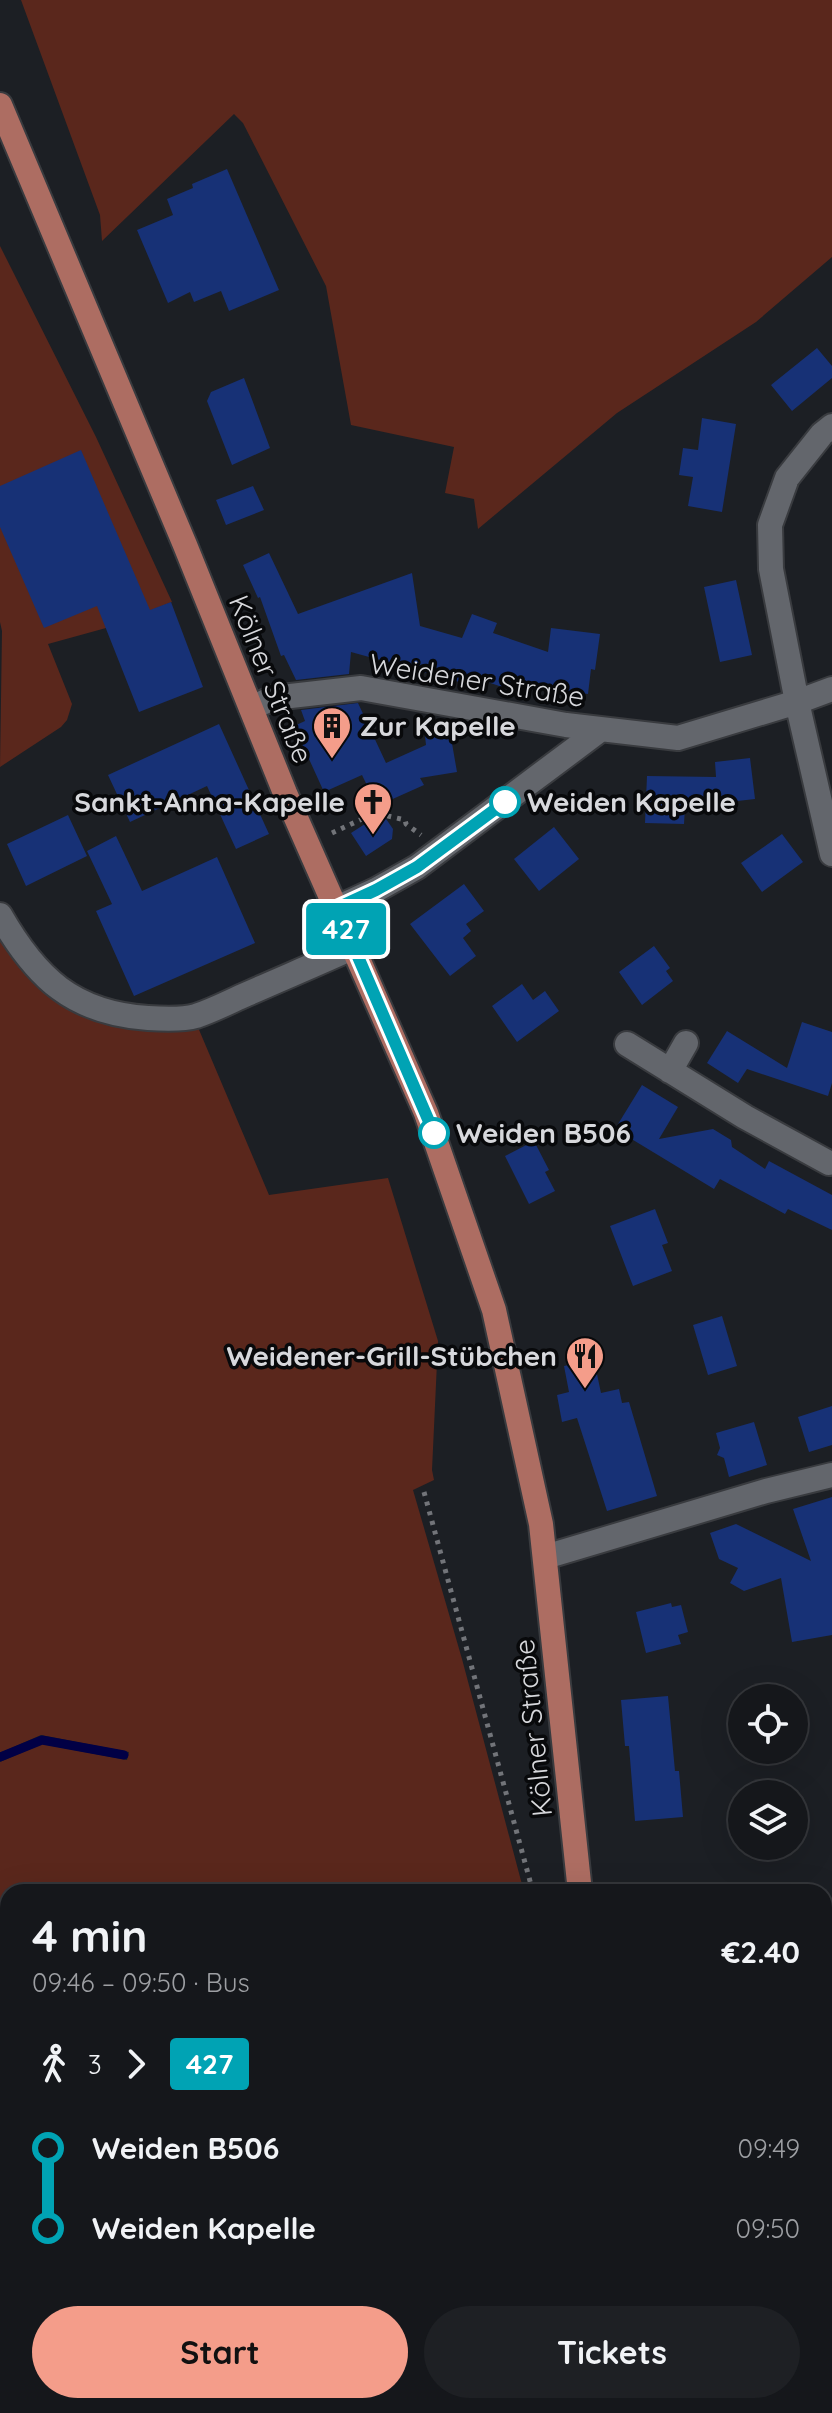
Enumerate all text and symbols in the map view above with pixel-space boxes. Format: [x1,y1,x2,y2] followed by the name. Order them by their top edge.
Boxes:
[222,590,321,768] street label: Kölner Straße
[367,645,587,714] street label: Weidener Straße
[311,705,353,760] building icon: Zur Kapelle
[360,708,516,743] place label: Zur Kapelle
[352,781,394,836] church icon: Sankt-Anna-Kapelle
[74,784,345,819] place label: Sankt-Anna-Kapelle
[527,784,736,819] place label: Weiden Kapelle
[490,787,520,817] marker: Weiden Kapelle
[300,903,392,955] line badge: 427
[322,911,370,946] text: 427
[456,1115,631,1150] place label: Weiden B506
[419,1118,449,1148] marker: Weiden B506
[564,1335,606,1390] restaurant icon: Weidener-Grill-Stübchen
[227,1338,557,1373] place label: Weidener-Grill-Stübchen
[506,1638,559,1818] street label: Kölner Straße
[728,1684,808,1860] map controls
[728,1684,808,1764] button: locate
[728,1780,808,1860] button: layers
[32,1908,147,1963] text: 4 min
[721,1933,800,1971] text: €2.40
[32,1966,250,1999] text: 09:46 – 09:50 · Bus
[32,2042,76,2086] icon: walk
[114,2042,158,2086] icon: forward
[186,2046,233,2081] text: 427
[88,2048,102,2081] text: 3
[92,2129,279,2167] text: Weiden B506
[737,2132,800,2165] text: 09:49
[92,2209,316,2247] text: Weiden Kapelle
[736,2212,800,2245] text: 09:50
[32,2306,408,2398] button: Start
[424,2306,800,2398] button: Tickets

